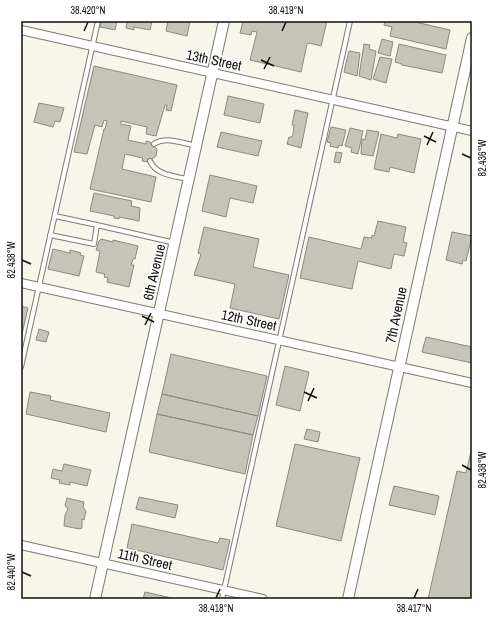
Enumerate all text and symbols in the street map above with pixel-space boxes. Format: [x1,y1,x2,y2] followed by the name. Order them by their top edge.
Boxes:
[71,4,106,17] text: 38.420°N
[269,4,304,17] text: 38.419°N
[185,45,243,75] street label: 13th Street
[476,139,489,176] text: 82.436°W
[5,241,18,278] text: 82.438°W
[139,242,169,302] street label: 6th Avenue
[381,285,411,345] street label: 7th Avenue
[220,305,278,335] street label: 12th Street
[476,451,489,488] text: 82.438°W
[116,544,174,574] street label: 11th Street
[5,553,18,590] text: 82.440°W
[199,602,234,615] text: 38.418°N
[397,602,432,615] text: 38.417°N

